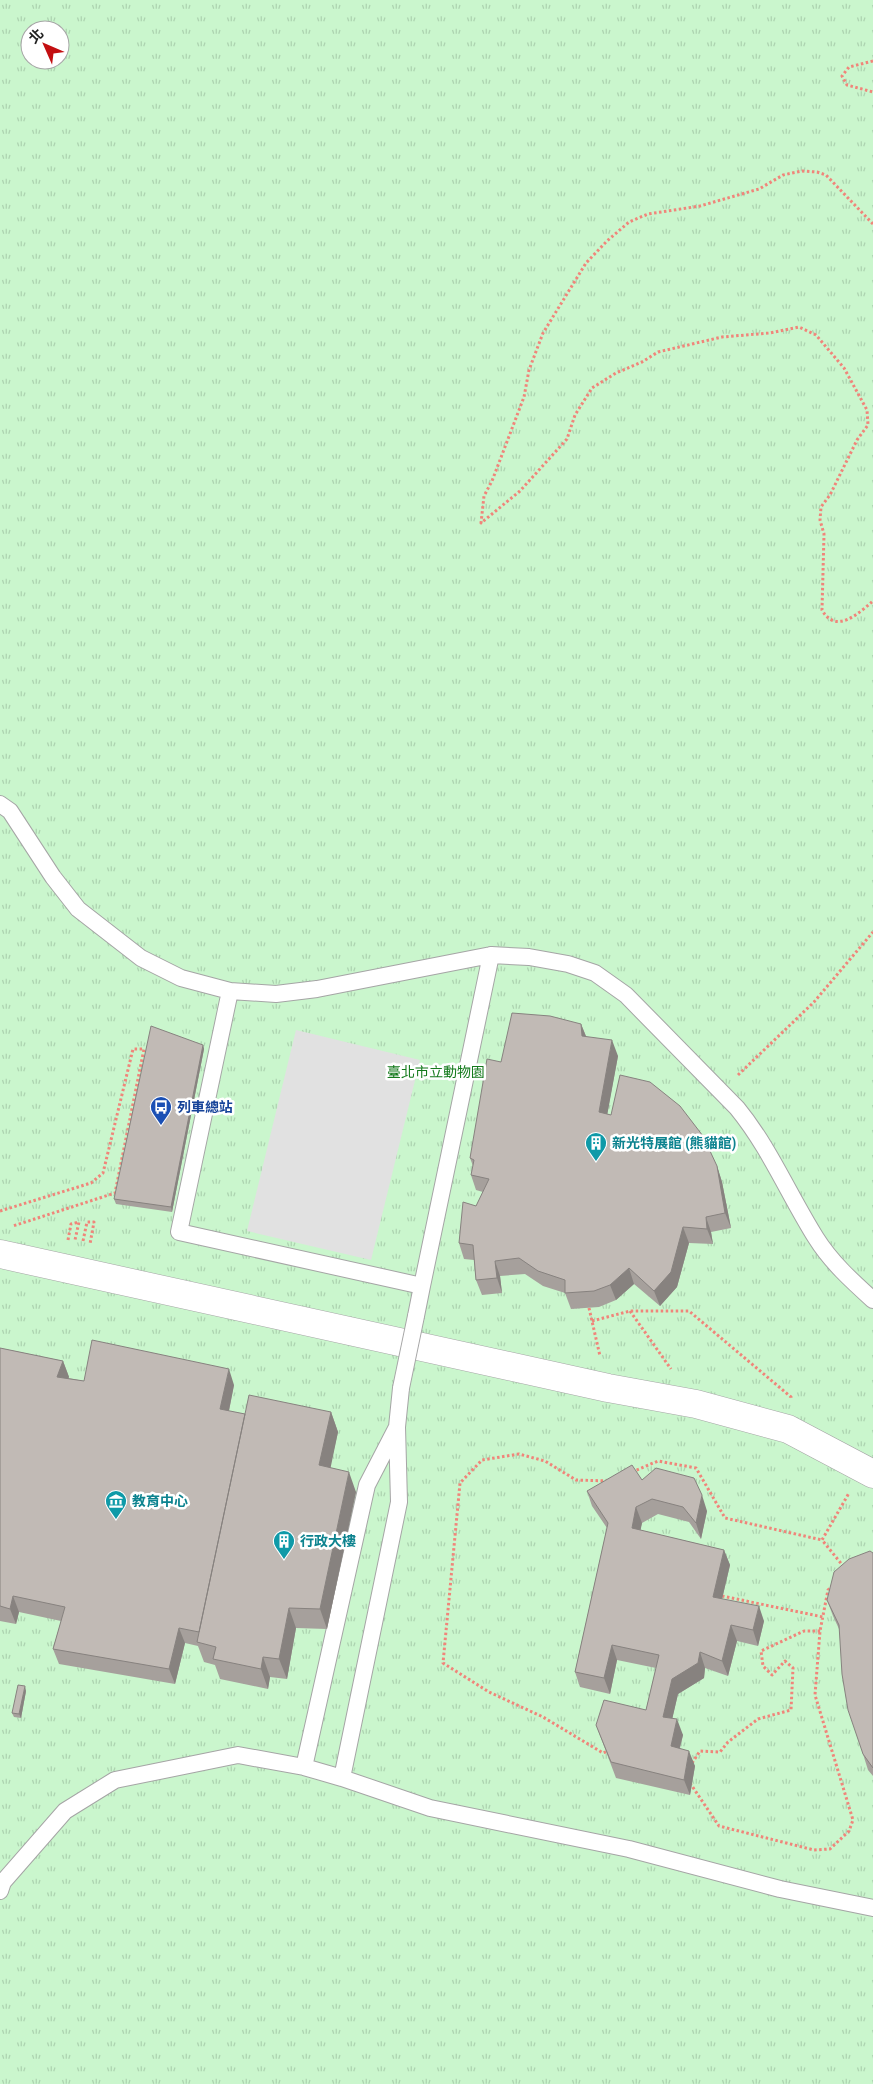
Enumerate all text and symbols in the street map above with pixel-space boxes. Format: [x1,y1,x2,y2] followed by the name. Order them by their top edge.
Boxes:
[20,20,70,70] north arrow
[25,25,46,46] text: 北
[387,1064,485,1080] park label: 臺北市立動物園
[149,1095,173,1126] bus stop icon: 列車總站
[177,1099,233,1115] place label: 列車總站
[584,1131,608,1162] building icon: 新光特展館 (熊貓館)
[612,1135,736,1152] place label: 新光特展館 (熊貓館)
[104,1489,128,1520] museum icon: 教育中心
[132,1493,188,1509] place label: 教育中心
[272,1529,296,1560] building icon: 行政大樓
[300,1533,356,1549] place label: 行政大樓

